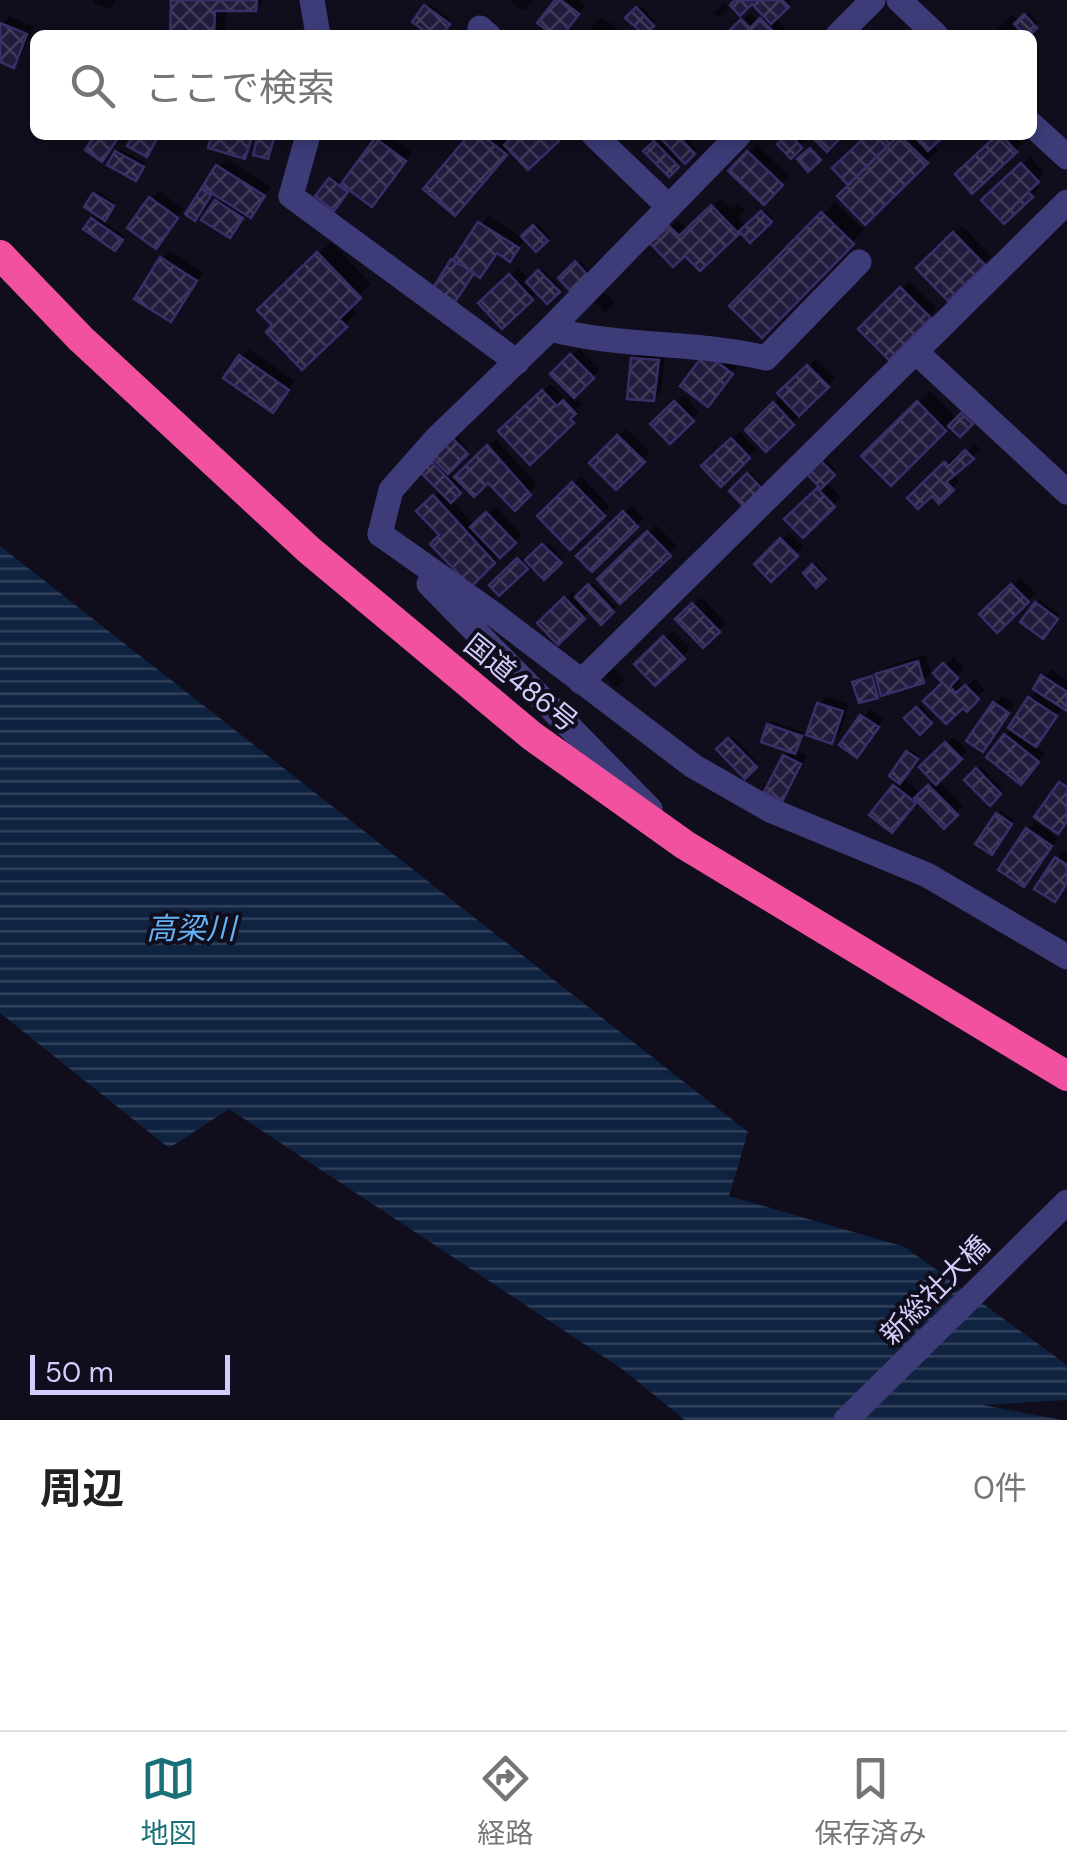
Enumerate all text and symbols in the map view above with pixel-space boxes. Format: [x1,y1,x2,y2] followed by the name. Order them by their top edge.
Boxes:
[30,30,1037,140] search box
[65,58,120,113] icon: search
[145,63,335,113] text: ここで検索
[457,626,585,740] street label: 国道486号
[146,909,239,948] water label: 高梁川
[872,1227,998,1353] street label: 新総社大橋
[30,1350,230,1394] scale bar
[45,1354,114,1391] text: 50 m
[40,1461,124,1516] text: 周辺
[973,1467,1027,1509] text: 0件
[140,1751,197,1852] tab: 地図
[477,1751,534,1852] tab: 経路
[814,1751,927,1852] tab: 保存済み

